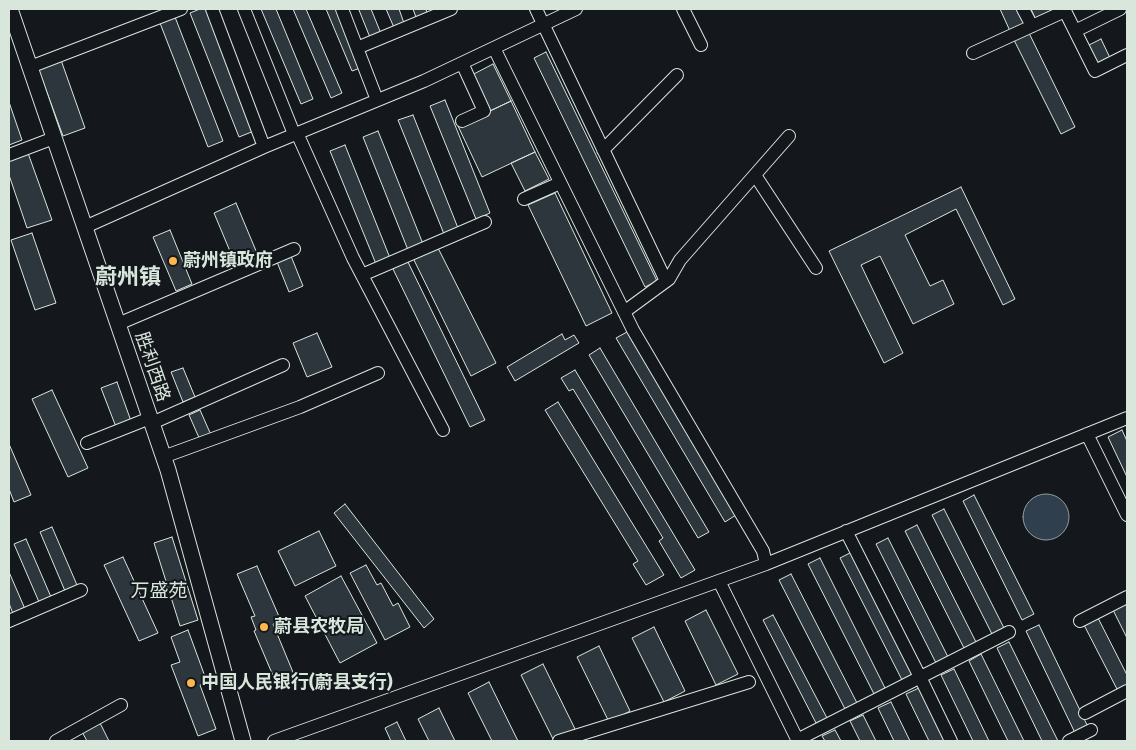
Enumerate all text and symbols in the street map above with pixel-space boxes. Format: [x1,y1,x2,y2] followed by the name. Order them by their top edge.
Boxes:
[183,250,273,272] place label: 蔚州镇政府
[167,255,179,267] marker: 蔚州镇政府
[95,265,161,291] district label: 蔚州镇
[130,329,174,405] street label: 胜利西路
[131,581,187,603] district label: 万盛苑
[274,616,364,638] place label: 蔚县农牧局
[258,621,270,633] marker: 蔚县农牧局
[201,672,393,694] place label: 中国人民银行(蔚县支行)
[185,677,197,689] marker: 中国人民银行(蔚县支行)

